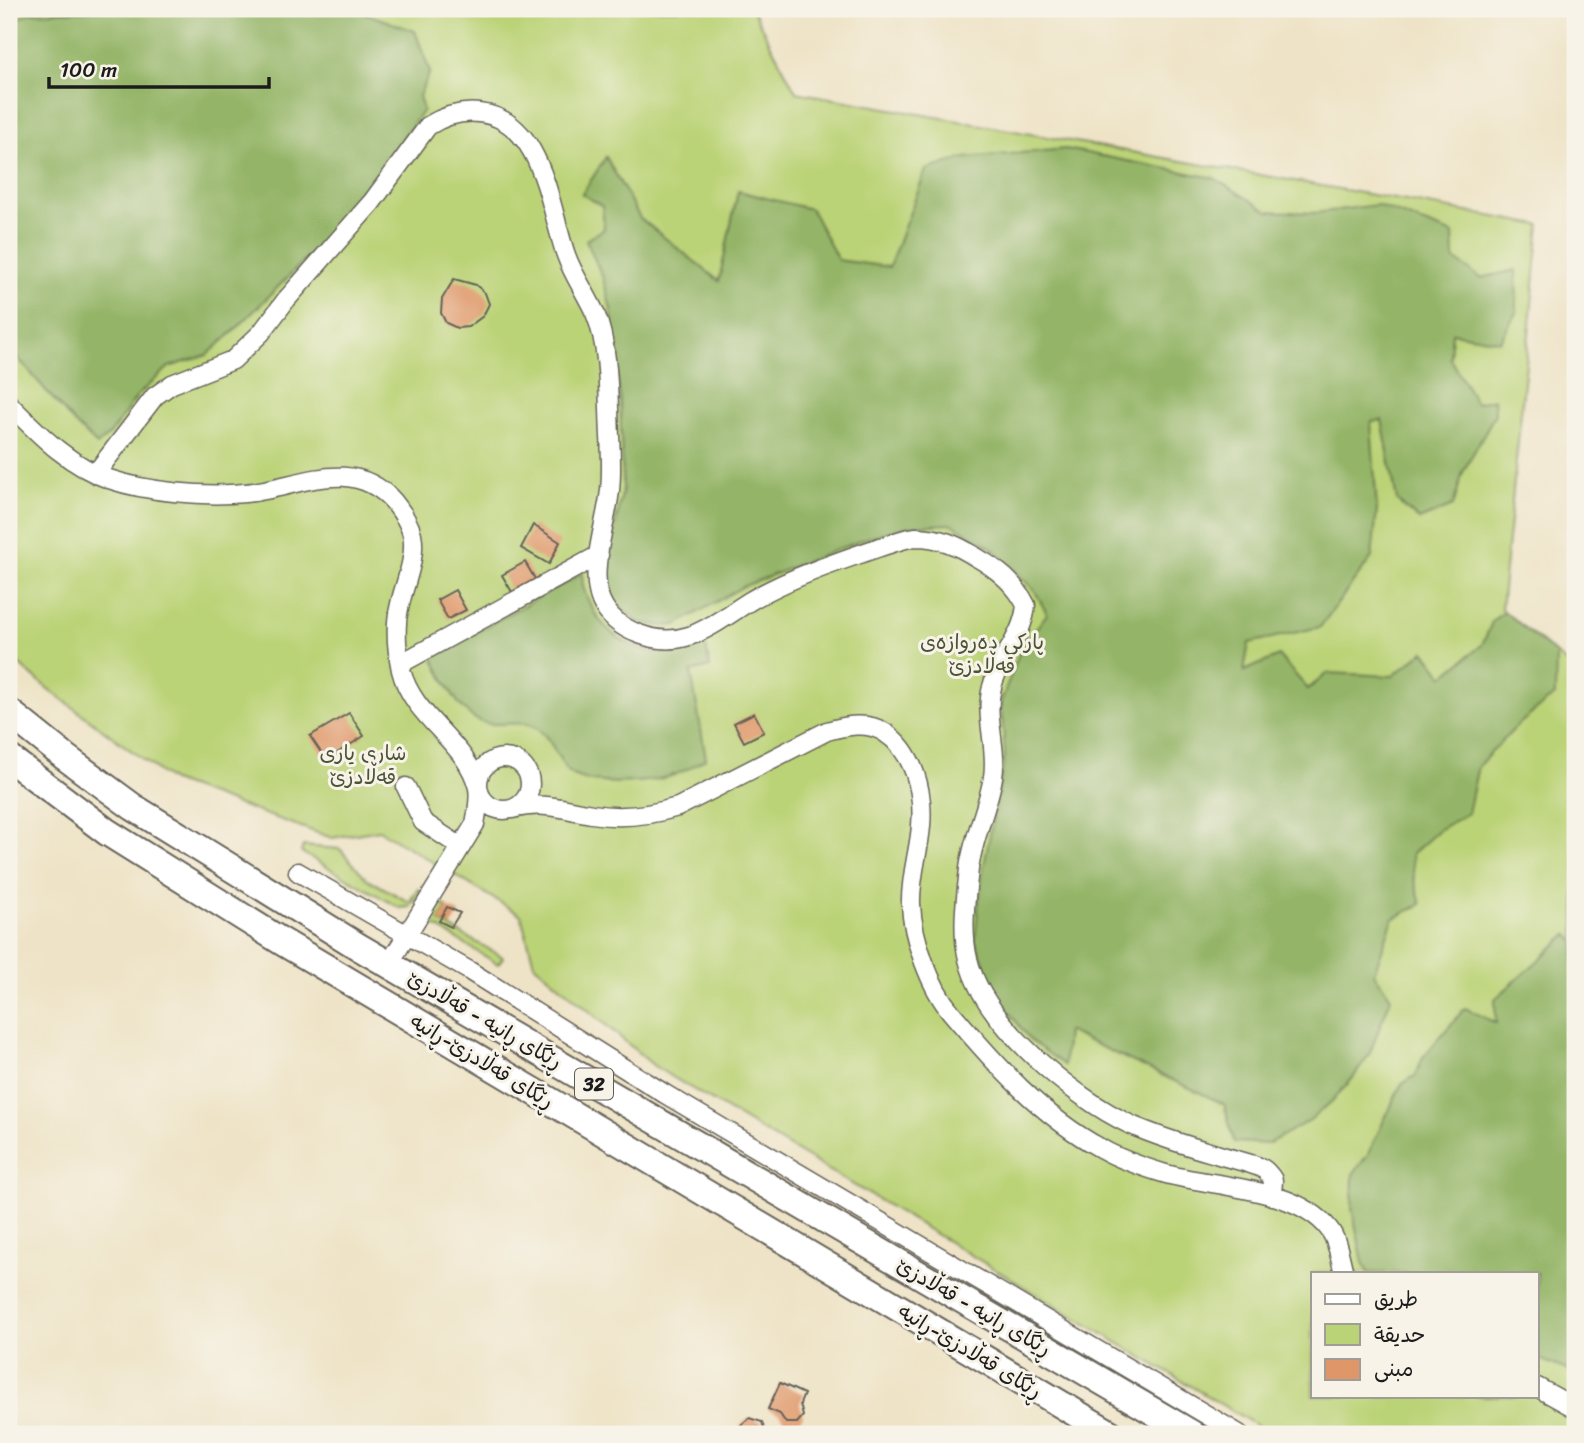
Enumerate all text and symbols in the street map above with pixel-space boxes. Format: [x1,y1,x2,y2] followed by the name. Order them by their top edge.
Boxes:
[49,46,270,90] scale bar
[60,51,117,89] text: 100 m
[920,623,1044,685] park label: پارکی دەروازەی قەڵادزێ
[319,734,407,796] park label: شاری یاری قەڵادزێ
[400,960,570,1080] street label: ڕێگای ڕانیە - قەڵادزێ
[402,1003,562,1119] street label: ڕێگای قەڵادزێ-ڕانیە
[575,1068,613,1100] road number: 32
[889,1247,1059,1367] street label: ڕێگای ڕانیە - قەڵادزێ
[1311,1272,1538,1398] legend
[1374,1280,1418,1318] text: طريق
[890,1293,1050,1409] street label: ڕێگای قەڵادزێ-ڕانیە
[1374,1316,1425,1354] text: حديقة
[1374,1350,1413,1388] text: مبنى

